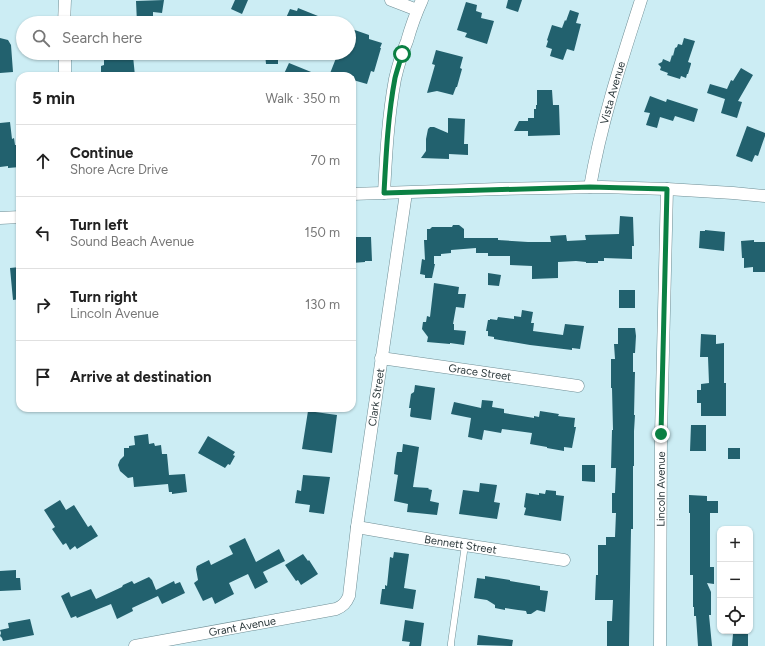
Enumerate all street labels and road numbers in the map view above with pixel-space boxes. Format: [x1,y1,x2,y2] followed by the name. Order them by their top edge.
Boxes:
[597,60,628,126] street label: Vista Avenue
[448,361,512,383] street label: Grace Street
[365,367,387,427] street label: Clark Street
[654,451,667,527] street label: Lincoln Avenue
[423,532,498,556] street label: Bennett Street
[208,614,277,639] street label: Grant Avenue

